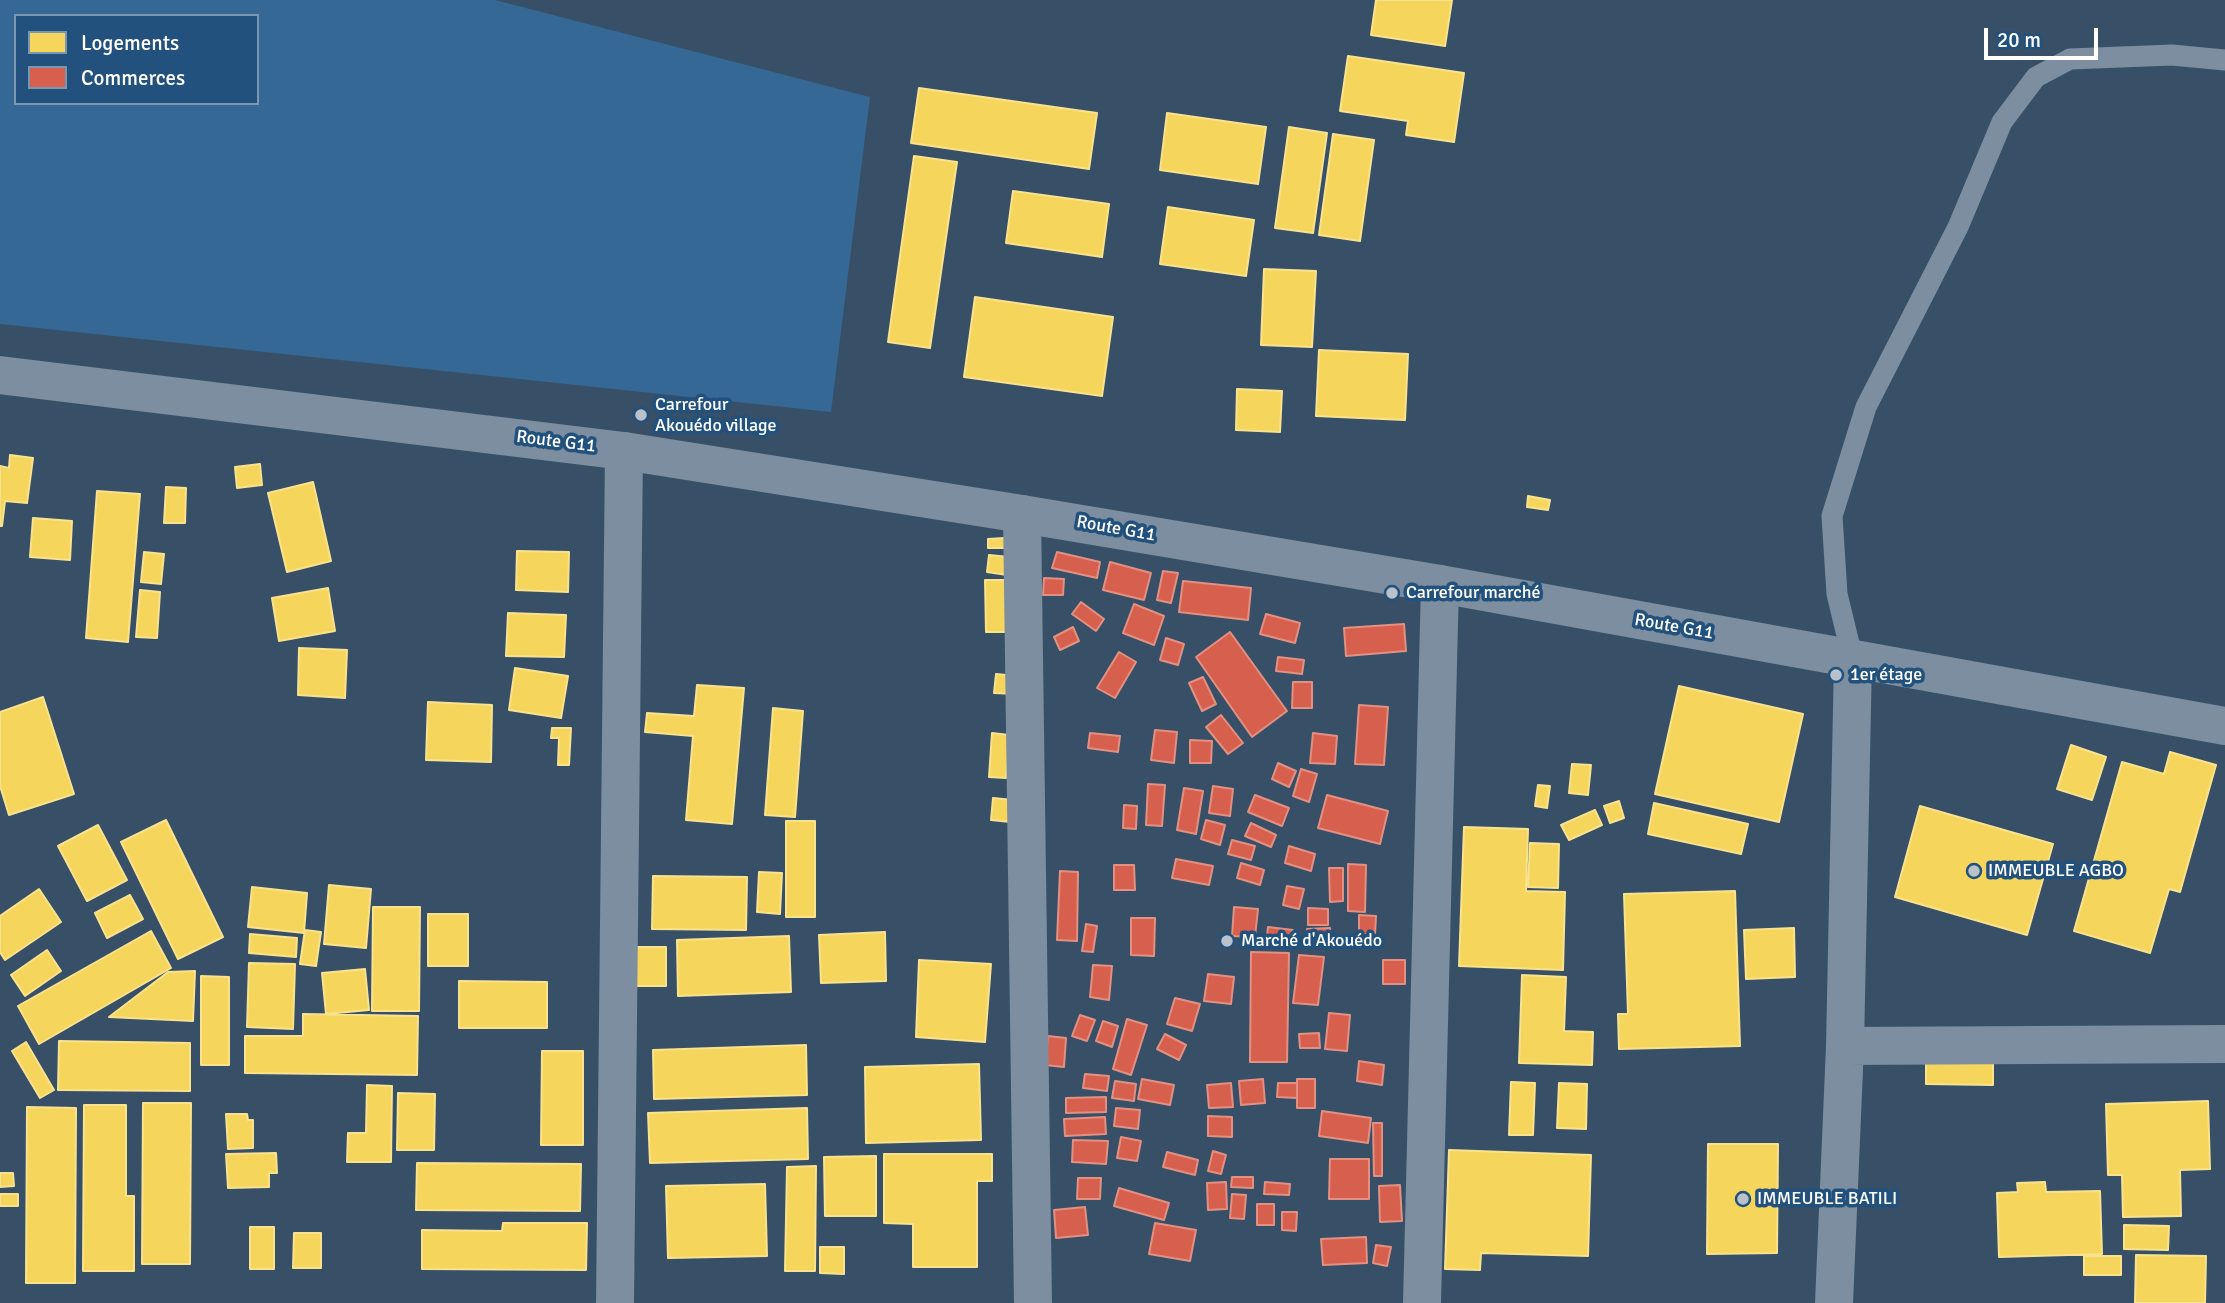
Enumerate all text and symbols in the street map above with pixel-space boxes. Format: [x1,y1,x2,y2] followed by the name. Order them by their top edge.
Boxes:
[14,14,259,105] legend
[1987,14,2101,58] scale bar
[1997,27,2041,53] text: 20 m
[81,30,179,56] text: Logements
[81,65,185,91] text: Commerces
[655,394,777,436] place label: Carrefour Akouédo village
[633,407,649,423] marker: Carrefour Akouédo village
[515,426,597,458] street label: Route G11
[1075,511,1157,547] street label: Route G11
[1406,582,1540,604] place label: Carrefour marché
[1384,585,1400,601] marker: Carrefour marché
[1633,609,1715,645] street label: Route G11
[1850,664,1922,686] place label: 1er étage
[1828,667,1844,683] marker: 1er étage
[1988,860,2124,882] place label: IMMEUBLE AGBO
[1966,863,1982,879] marker: IMMEUBLE AGBO
[1241,930,1382,952] place label: Marché d'Akouédo
[1219,933,1235,949] marker: Marché d'Akouédo
[1757,1188,1897,1210] place label: IMMEUBLE BATILI
[1735,1191,1751,1207] marker: IMMEUBLE BATILI

